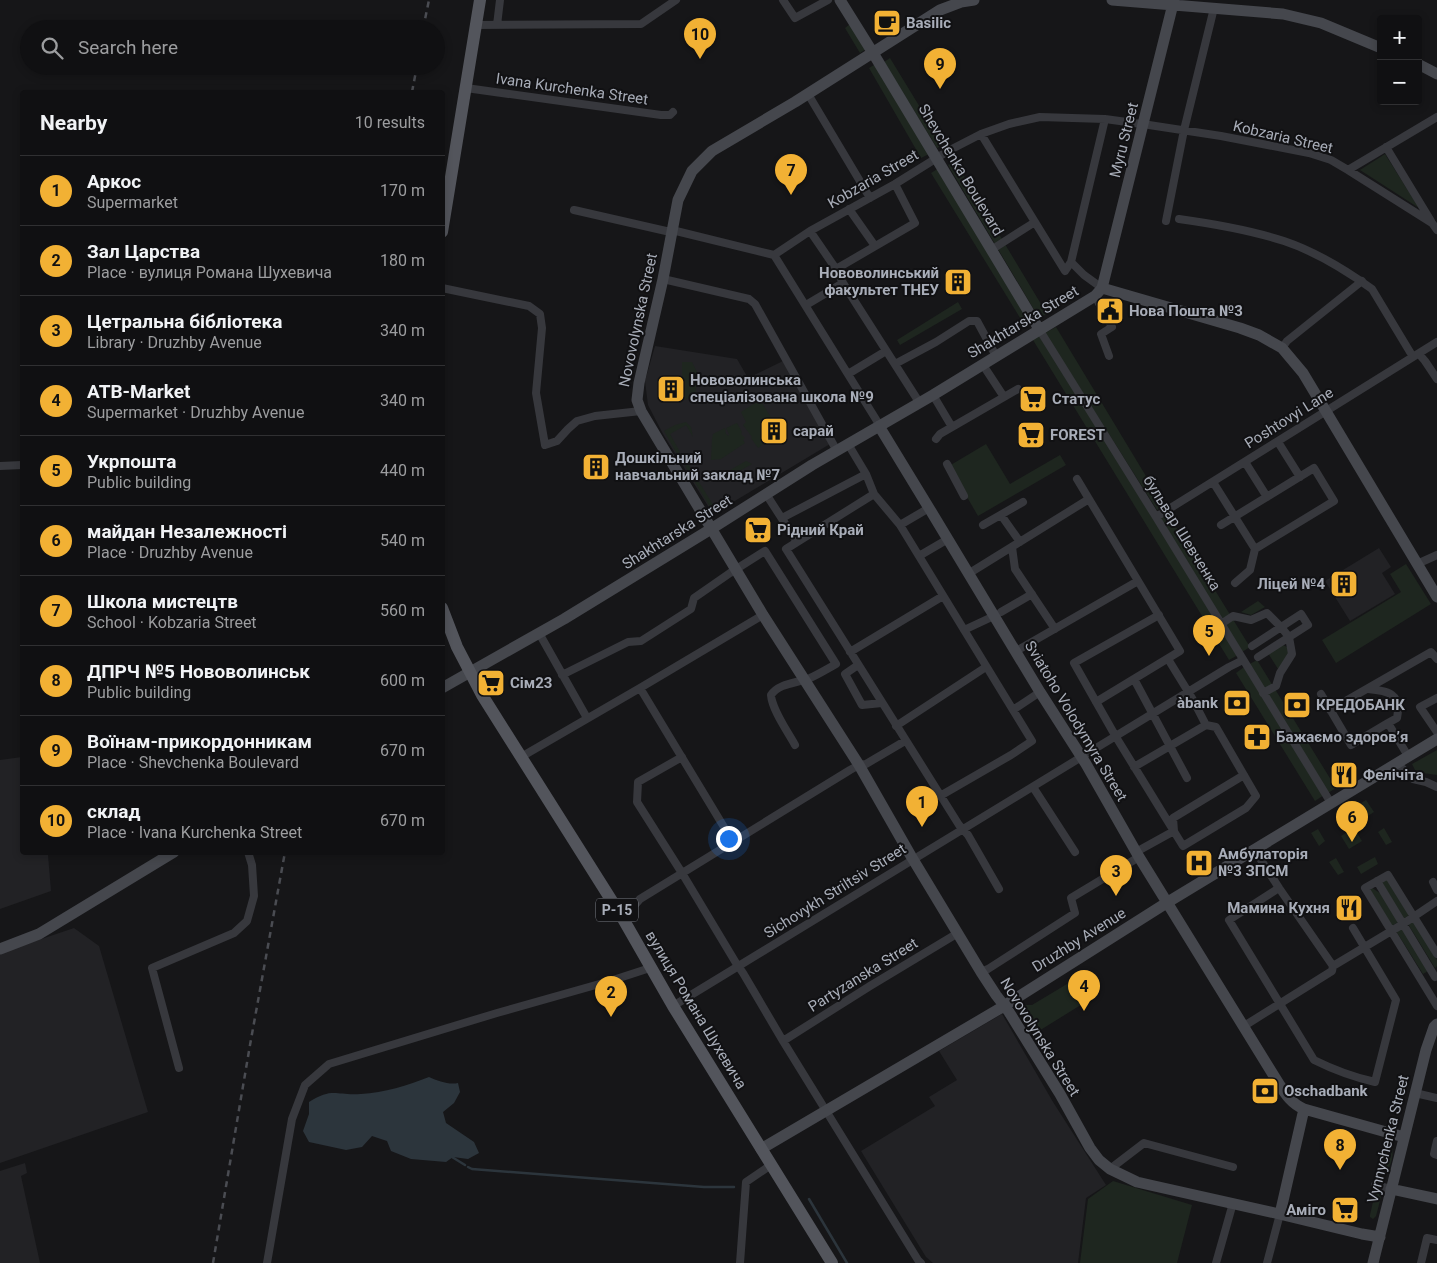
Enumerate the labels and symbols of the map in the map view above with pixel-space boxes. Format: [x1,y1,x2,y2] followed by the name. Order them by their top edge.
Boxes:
[872,8,902,38] cafe icon: Basilic
[906,14,951,32] place label: Basilic
[684,18,716,59] pin: 10
[924,48,956,89] pin: 9
[495,69,649,109] street label: Ivana Kurchenka Street
[1106,100,1142,179] street label: Myru Street
[915,101,1007,239] street label: Shevchenka Boulevard
[1231,117,1335,157] street label: Kobzaria Street
[824,146,922,212] street label: Kobzaria Street
[775,154,807,195] pin: 7
[615,251,661,389] street label: Novovolynska Street
[819,264,940,299] place label: Нововолинський факультет ТНЕУ
[943,267,973,297] building icon: Нововолинський факультет ТНЕУ
[964,282,1082,362] street label: Shakhtarska Street
[1095,296,1125,326] public building icon: Нова Пошта №3
[1129,302,1243,320] place label: Нова Пошта №3
[690,371,874,406] place label: Нововолинська спеціалізована школа №9
[656,374,686,404] building icon: Нововолинська спеціалізована школа №9
[1241,383,1337,452] street label: Poshtovyi Lane
[1018,384,1048,414] supermarket icon: Статус
[1052,390,1100,408] place label: Статус
[759,416,789,446] building icon: сарай
[1016,420,1046,450] supermarket icon: FOREST
[793,422,834,440] place label: сарай
[1050,426,1105,444] place label: FOREST
[615,449,780,484] place label: Дошкільний навчальний заклад №7
[581,452,611,482] building icon: Дошкільний навчальний заклад №7
[1139,472,1225,594] street label: бульвар Шевченка
[619,491,735,573] street label: Shakhtarska Street
[743,515,773,545] supermarket icon: Рідний Край
[777,521,864,539] place label: Рідний Край
[1329,569,1359,599] building icon: Ліцей №4
[1257,575,1325,593] place label: Ліцей №4
[1193,615,1225,656] pin: 5
[1021,638,1131,805] street label: Sviatoho Volodymyra Street
[476,668,506,698] supermarket icon: Сім23
[510,674,552,692] place label: Сім23
[1222,688,1252,718] bank icon: àbank
[1282,690,1312,720] bank icon: КРЕДОБАНК
[1177,694,1219,712] place label: àbank
[1316,696,1405,714] place label: КРЕДОБАНК
[1242,722,1272,752] pharmacy icon: Бажаємо здоровʼя
[1276,728,1408,746] place label: Бажаємо здоровʼя
[1329,760,1359,790] restaurant icon: Фелічіта
[1363,766,1424,784] place label: Фелічіта
[906,786,938,827] pin: 1
[1336,801,1368,842] pin: 6
[716,826,742,852] your location
[761,840,909,942] street label: Sichovykh Striltsiv Street
[1218,845,1308,880] place label: Амбулаторія №3 ЗПСМ
[1184,848,1214,878] hospital icon: Амбулаторія №3 ЗПСМ
[1100,855,1132,896] pin: 3
[1334,893,1364,923] restaurant icon: Мамина Кухня
[596,898,638,922] road number: Р-15
[1227,899,1330,917] place label: Мамина Кухня
[1029,904,1129,976] street label: Druzhby Avenue
[642,928,750,1092] street label: вулиця Романа Шухевича
[805,934,921,1016] street label: Partyzanska Street
[1068,970,1100,1011] pin: 4
[996,974,1084,1100] street label: Novovolynska Street
[595,976,627,1017] pin: 2
[1363,1073,1413,1205] street label: Vynnychenka Street
[1250,1076,1280,1106] bank icon: Oschadbank
[1284,1082,1369,1100] place label: Oschadbank
[1324,1129,1356,1170] pin: 8
[1330,1195,1360,1225] supermarket icon: Аміго
[1286,1201,1326,1219] place label: Аміго

